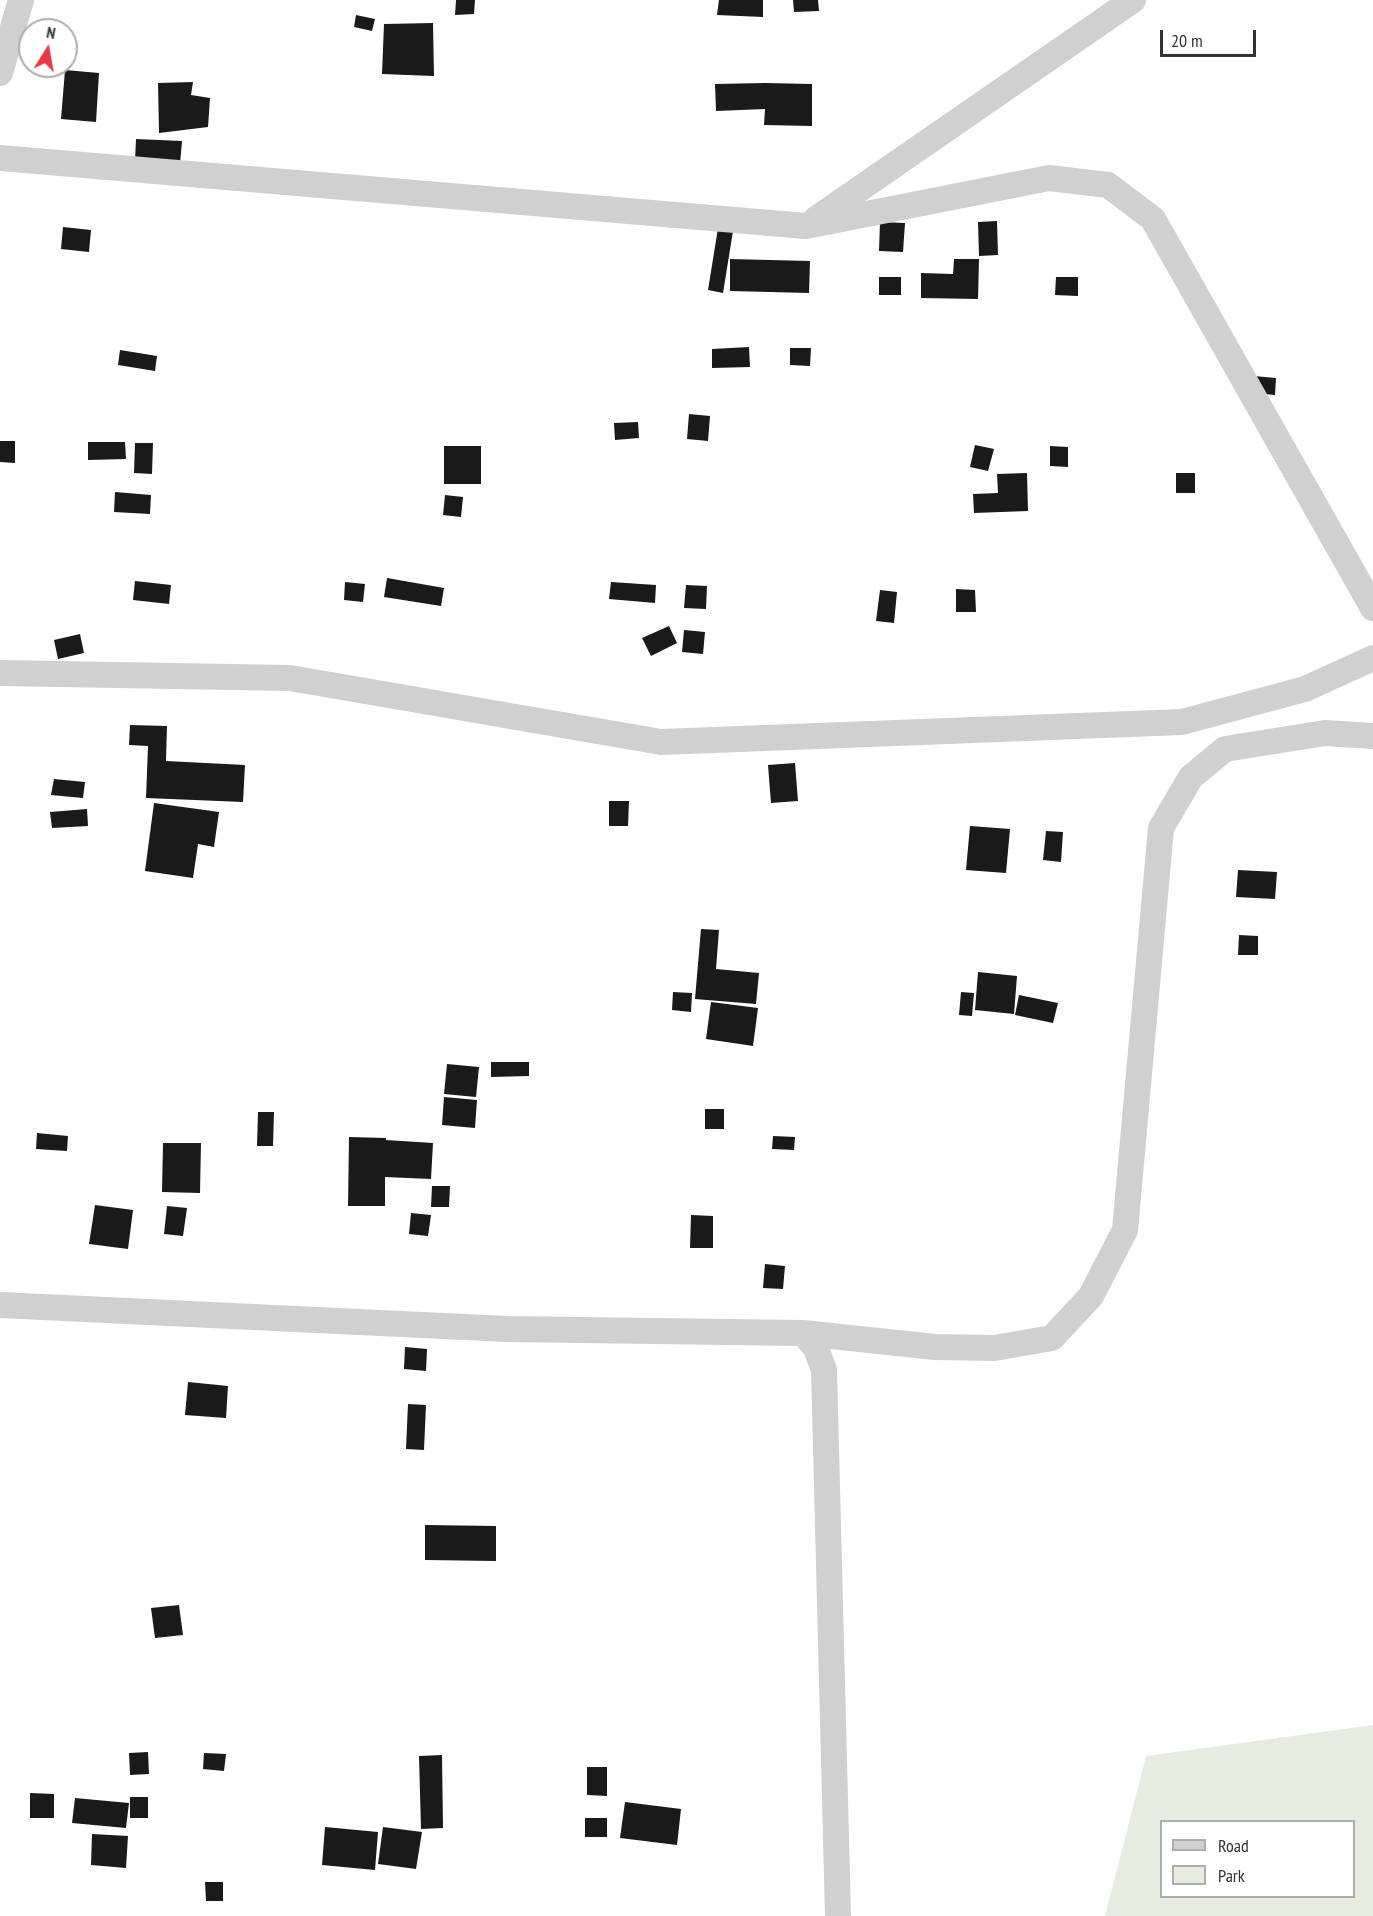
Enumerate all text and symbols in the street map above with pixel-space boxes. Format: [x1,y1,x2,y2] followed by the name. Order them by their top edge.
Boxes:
[18,18,78,78] north arrow
[1163,18,1259,56] scale bar
[45,22,57,43] text: N
[1171,29,1203,52] text: 20 m
[1160,1820,1355,1898] legend
[1218,1834,1249,1857] text: Road
[1218,1864,1245,1887] text: Park

